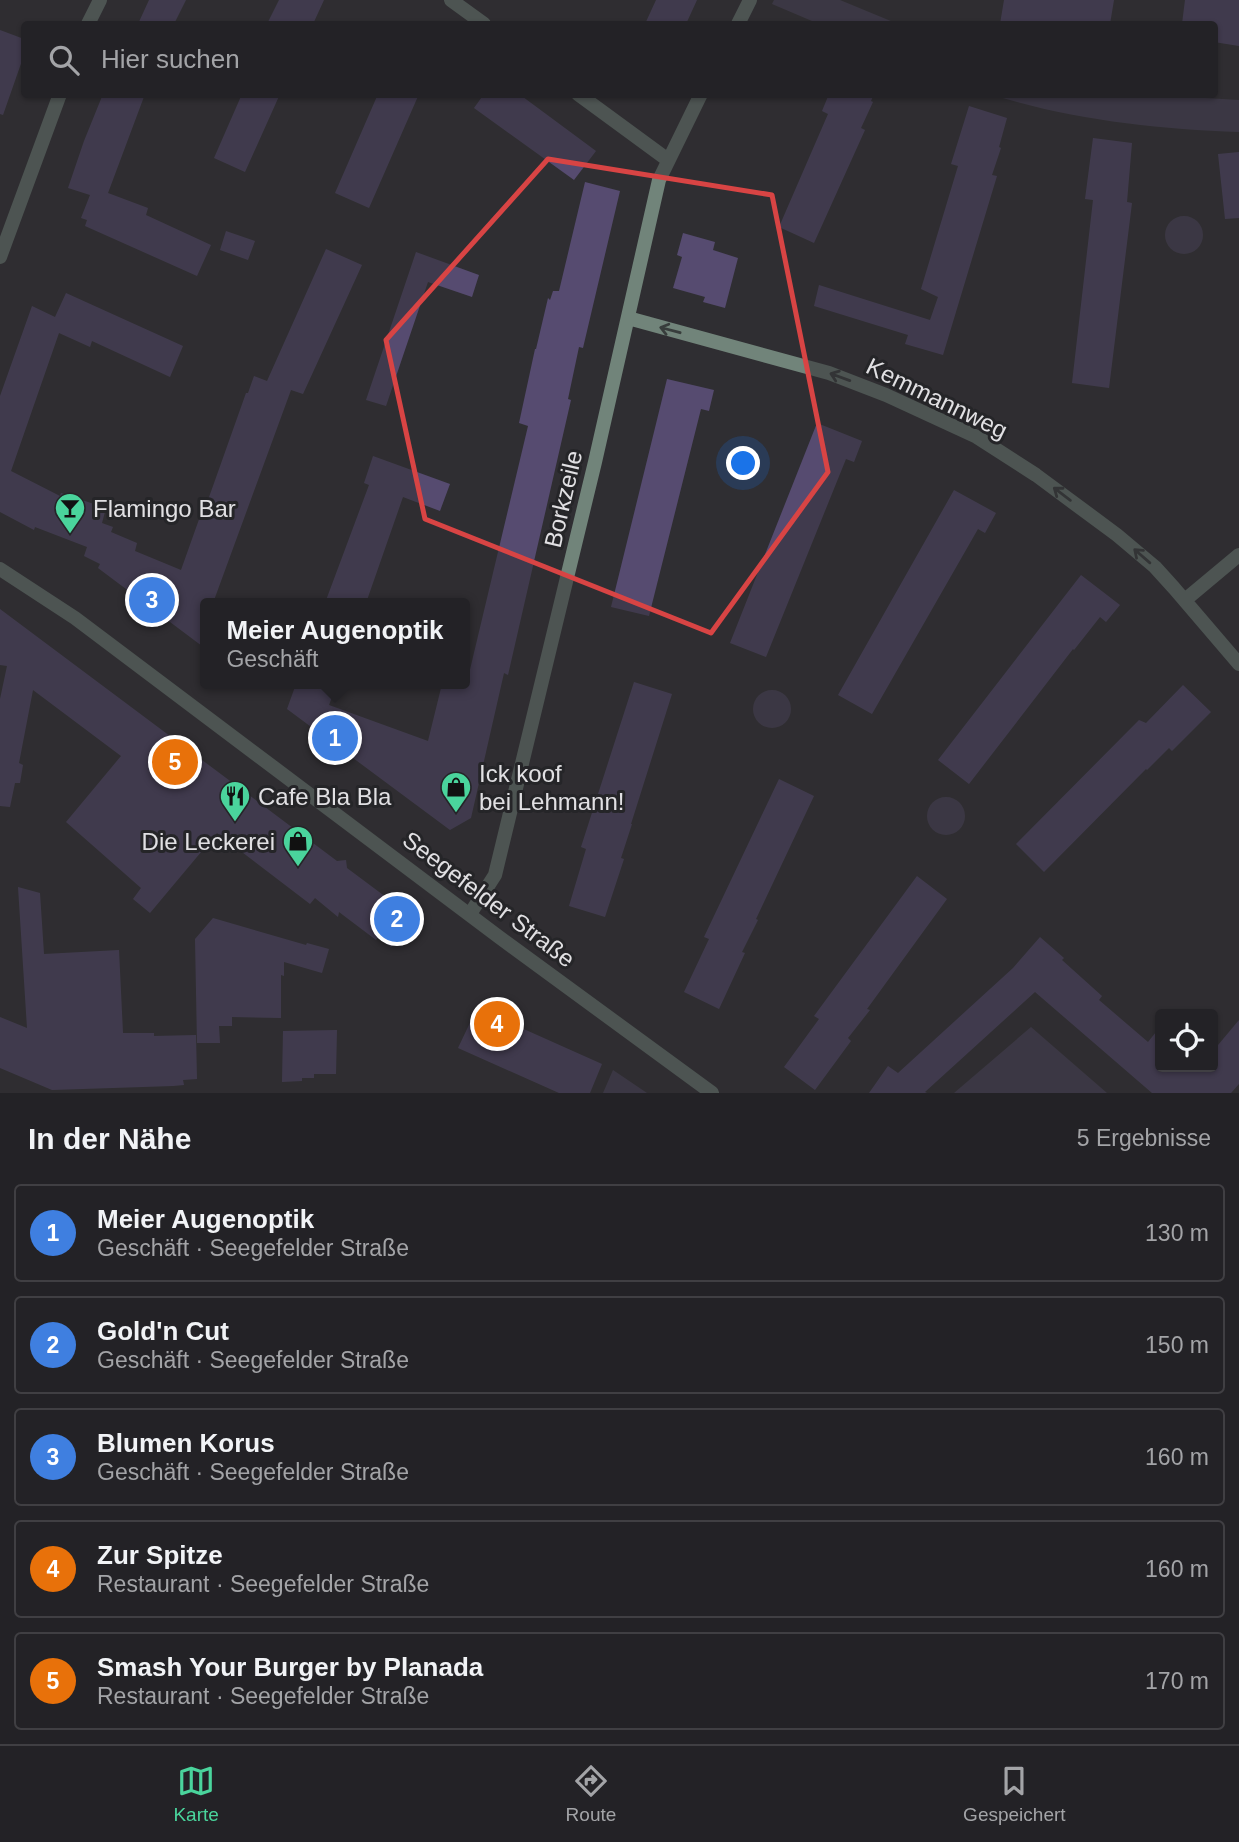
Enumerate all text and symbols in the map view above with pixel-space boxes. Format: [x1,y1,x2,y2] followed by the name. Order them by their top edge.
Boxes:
[21,21,1218,98] search box
[45,41,83,79] icon: search
[101,44,240,74] text: Hier suchen
[659,322,681,335] one-way arrow
[862,352,1012,444] street label: Kemmannweg
[830,370,852,383] one-way arrow
[726,446,760,480] your location
[539,448,587,550] street label: Borkzeile
[1053,487,1072,502] one-way arrow
[53,491,87,535] bar icon: Flamingo Bar
[93,495,236,522] place label: Flamingo Bar
[1133,548,1151,564] one-way arrow
[129,574,175,626] pin: 3
[200,598,470,689] popup
[226,615,444,645] text: Meier Augenoptik
[226,646,318,672] text: Geschäft
[312,712,358,764] pin: 1
[152,736,198,788] pin: 5
[479,760,624,815] place label: Ick koof bei Lehmann!
[439,770,473,814] shop icon: Ick koof bei Lehmann!
[218,779,252,823] restaurant icon: Cafe Bla Bla
[258,783,392,810] place label: Cafe Bla Bla
[281,824,315,868] shop icon: Die Leckerei
[398,826,580,972] street label: Seegefelder Straße
[142,828,275,855] place label: Die Leckerei
[374,893,420,945] pin: 2
[474,998,520,1050] pin: 4
[1155,1009,1218,1072] map controls
[1155,1009,1218,1072] button: locate
[28,1122,191,1155] text: In der Nähe
[1077,1125,1211,1151] text: 5 Ergebnisse
[97,1204,314,1234] text: Meier Augenoptik
[47,1220,59,1246] text: 1
[1145,1220,1209,1246] text: 130 m
[97,1235,409,1261] text: Geschäft · Seegefelder Straße
[97,1316,229,1346] text: Gold'n Cut
[47,1332,59,1358] text: 2
[1145,1332,1209,1358] text: 150 m
[97,1347,409,1373] text: Geschäft · Seegefelder Straße
[97,1428,275,1458] text: Blumen Korus
[47,1444,59,1470] text: 3
[1145,1444,1209,1470] text: 160 m
[97,1459,409,1485] text: Geschäft · Seegefelder Straße
[97,1540,223,1570] text: Zur Spitze
[47,1556,59,1582] text: 4
[1145,1556,1209,1582] text: 160 m
[97,1571,429,1597] text: Restaurant · Seegefelder Straße
[97,1652,483,1682] text: Smash Your Burger by Planada
[47,1668,59,1694] text: 5
[1145,1668,1209,1694] text: 170 m
[97,1683,429,1709] text: Restaurant · Seegefelder Straße
[173,1762,219,1826] tab: Karte
[566,1762,616,1826] tab: Route
[963,1762,1066,1826] tab: Gespeichert

